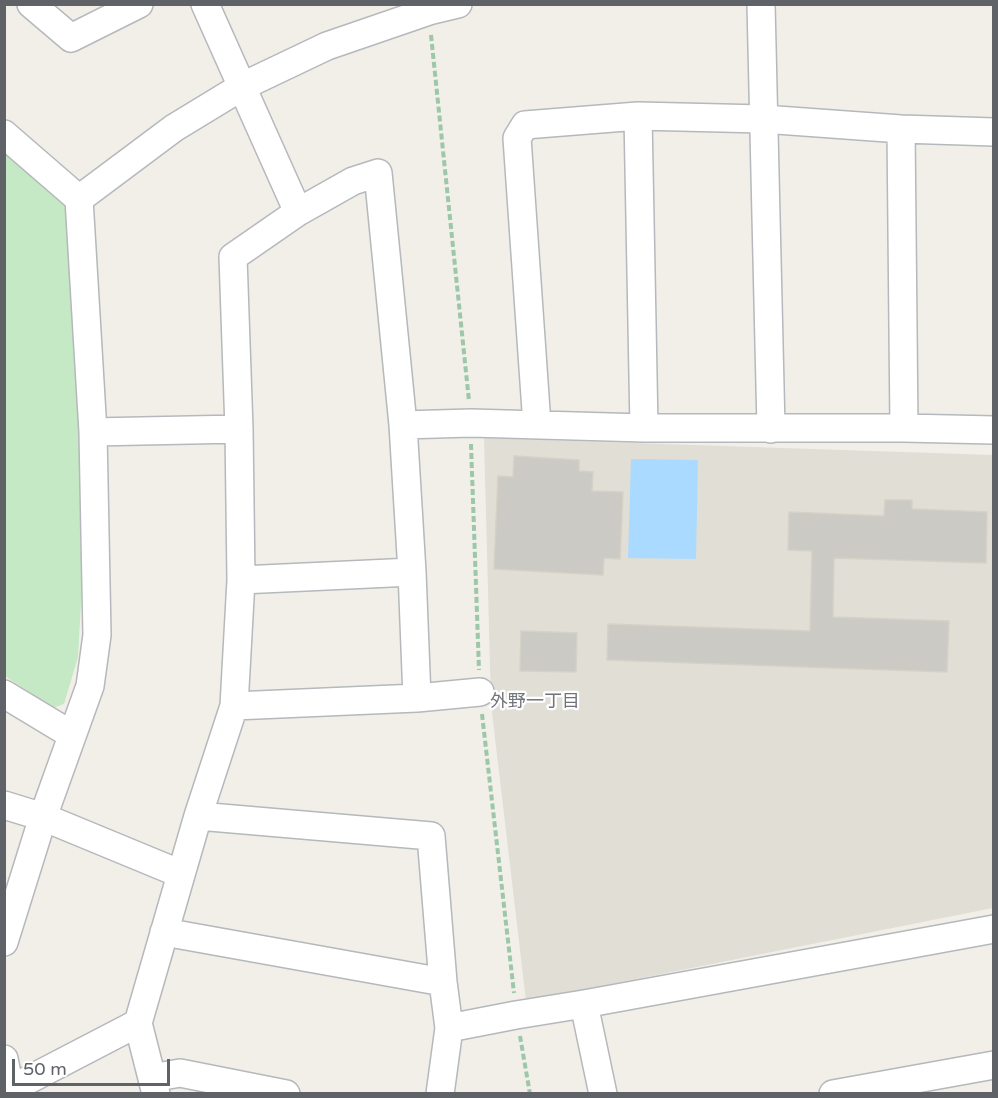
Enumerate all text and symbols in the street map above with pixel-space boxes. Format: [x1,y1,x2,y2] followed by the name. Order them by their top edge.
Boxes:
[490,691,580,713] district label: 外野一丁目
[15,1047,172,1085] scale bar
[23,1058,67,1080] text: 50 m

